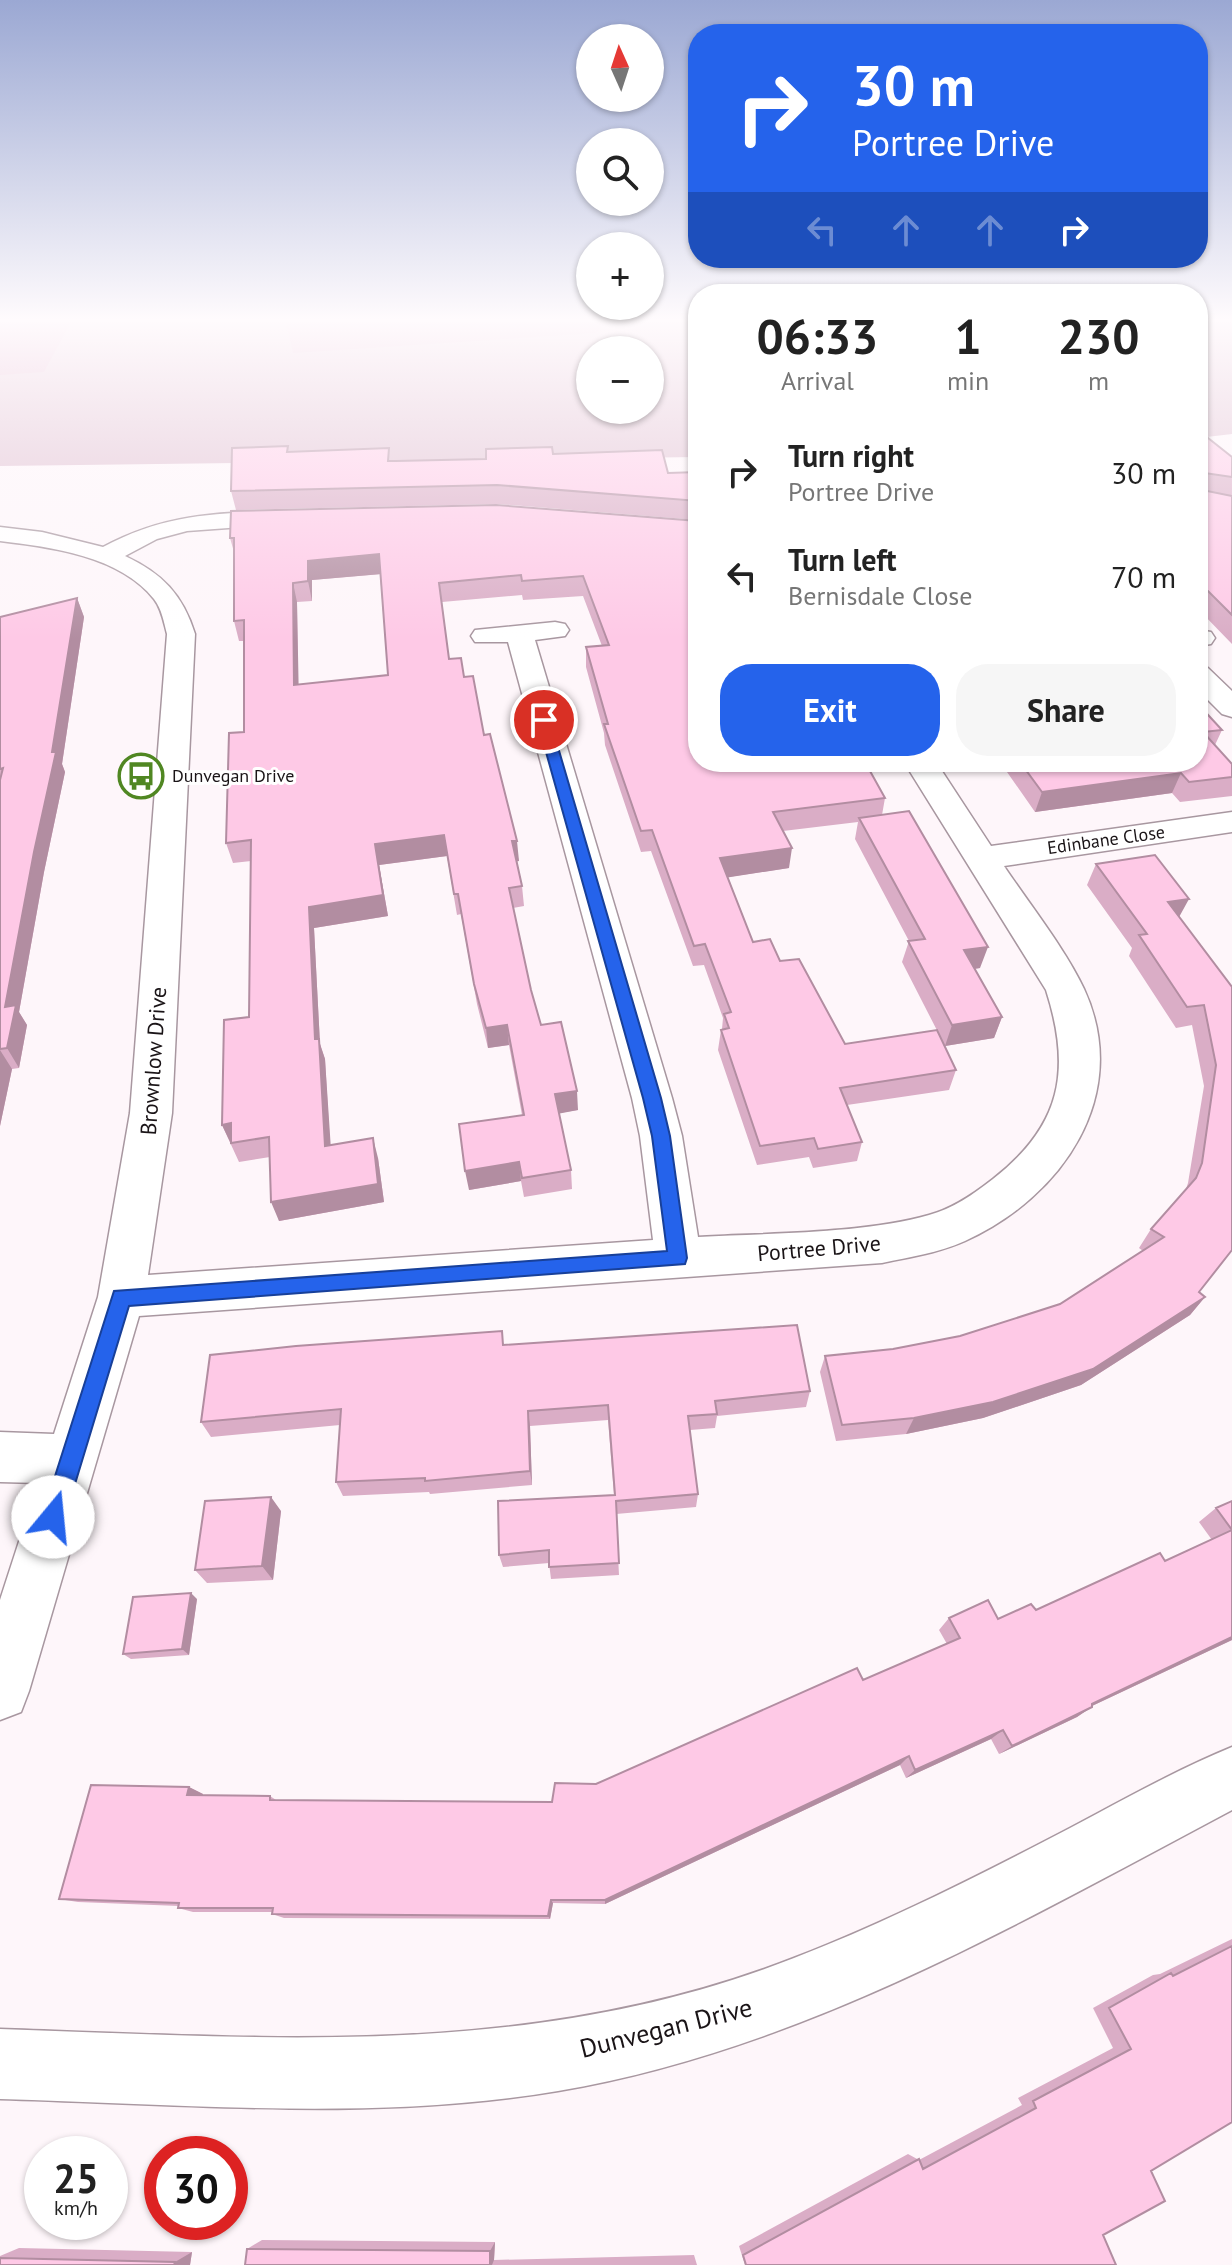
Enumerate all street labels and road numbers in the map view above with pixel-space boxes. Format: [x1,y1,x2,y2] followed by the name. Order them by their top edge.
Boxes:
[1046,820,1166,859] street label: Edinbane Close
[134,986,172,1136] street label: Brownlow Drive
[756,1229,882,1267] street label: Portree Drive
[576,1990,756,2065] street label: Dunvegan Drive

